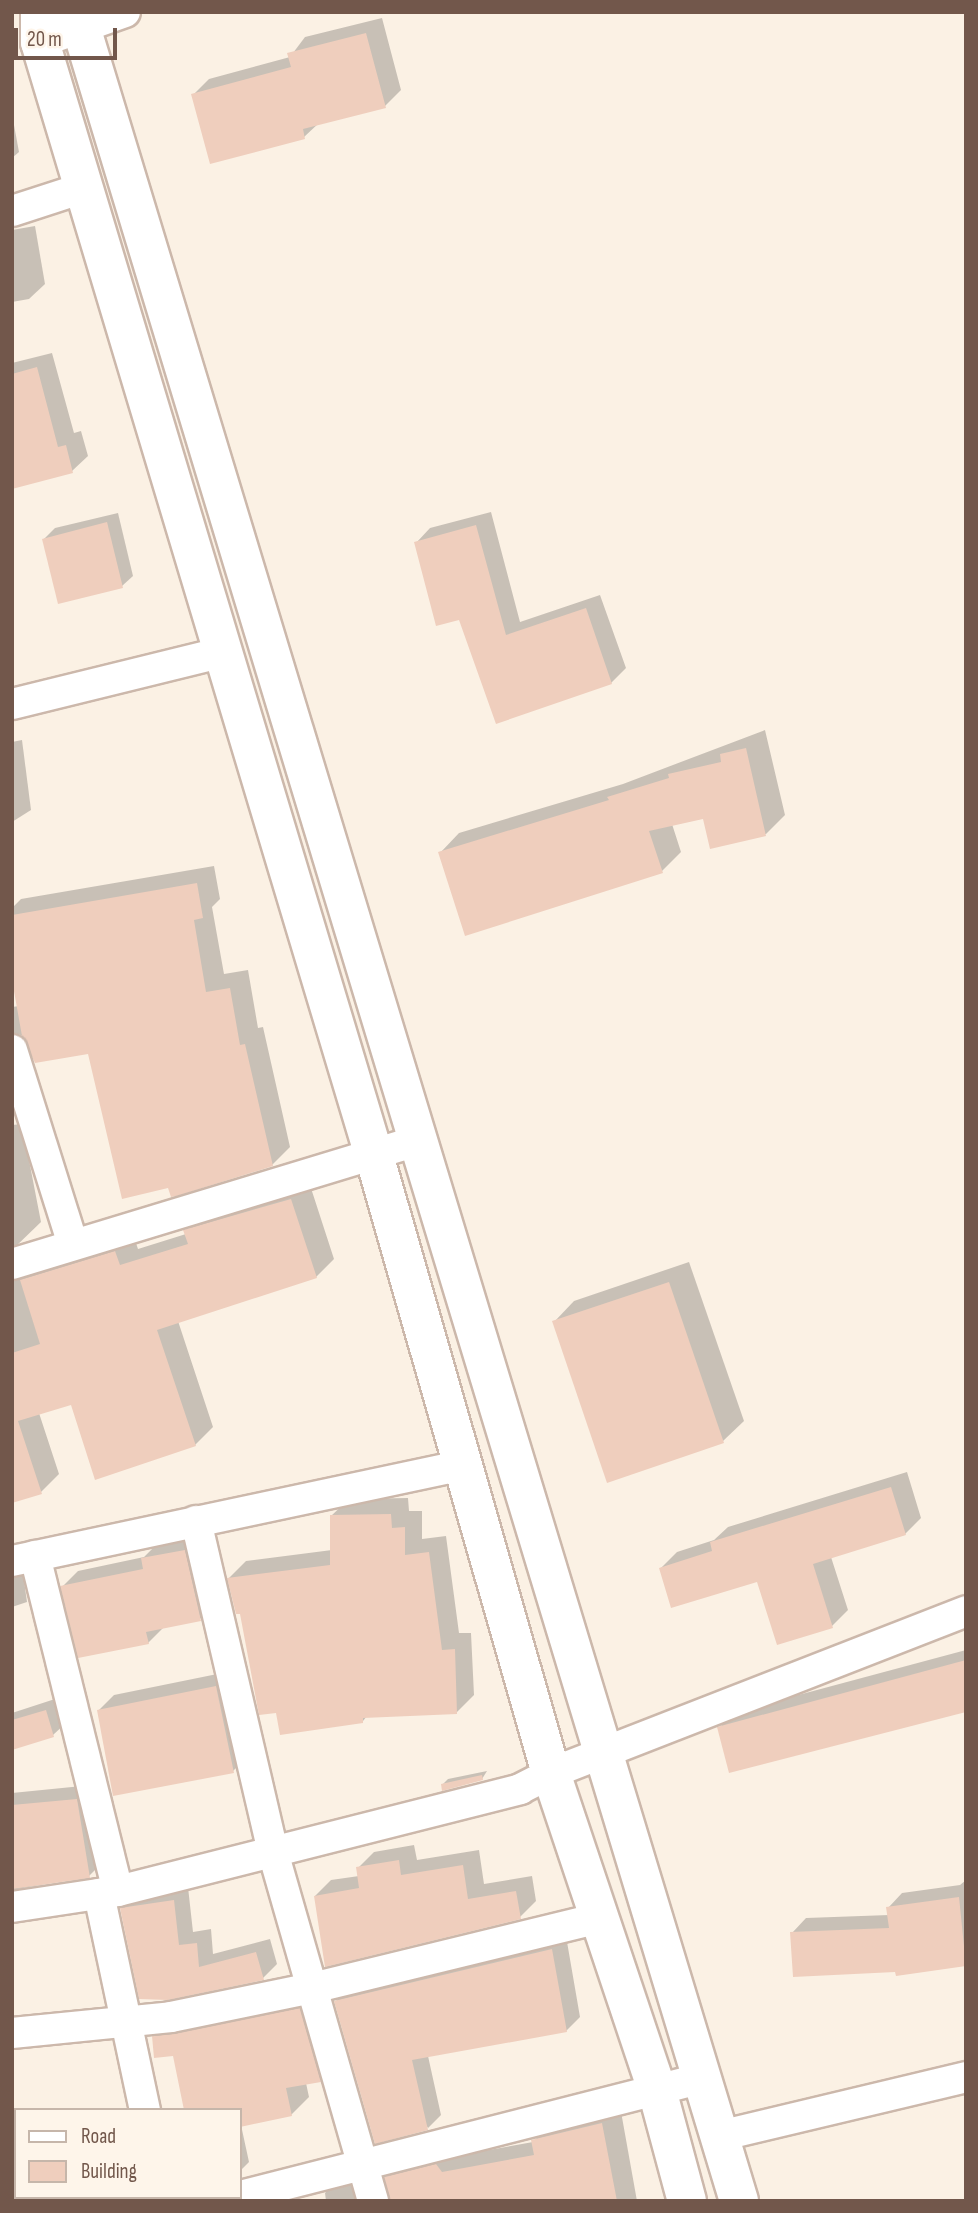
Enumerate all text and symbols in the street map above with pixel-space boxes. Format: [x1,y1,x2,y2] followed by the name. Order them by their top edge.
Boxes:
[18,14,121,58] scale bar
[27,27,62,52] text: 20 m
[14,2108,242,2199] legend
[81,2124,116,2149] text: Road
[81,2159,137,2184] text: Building

